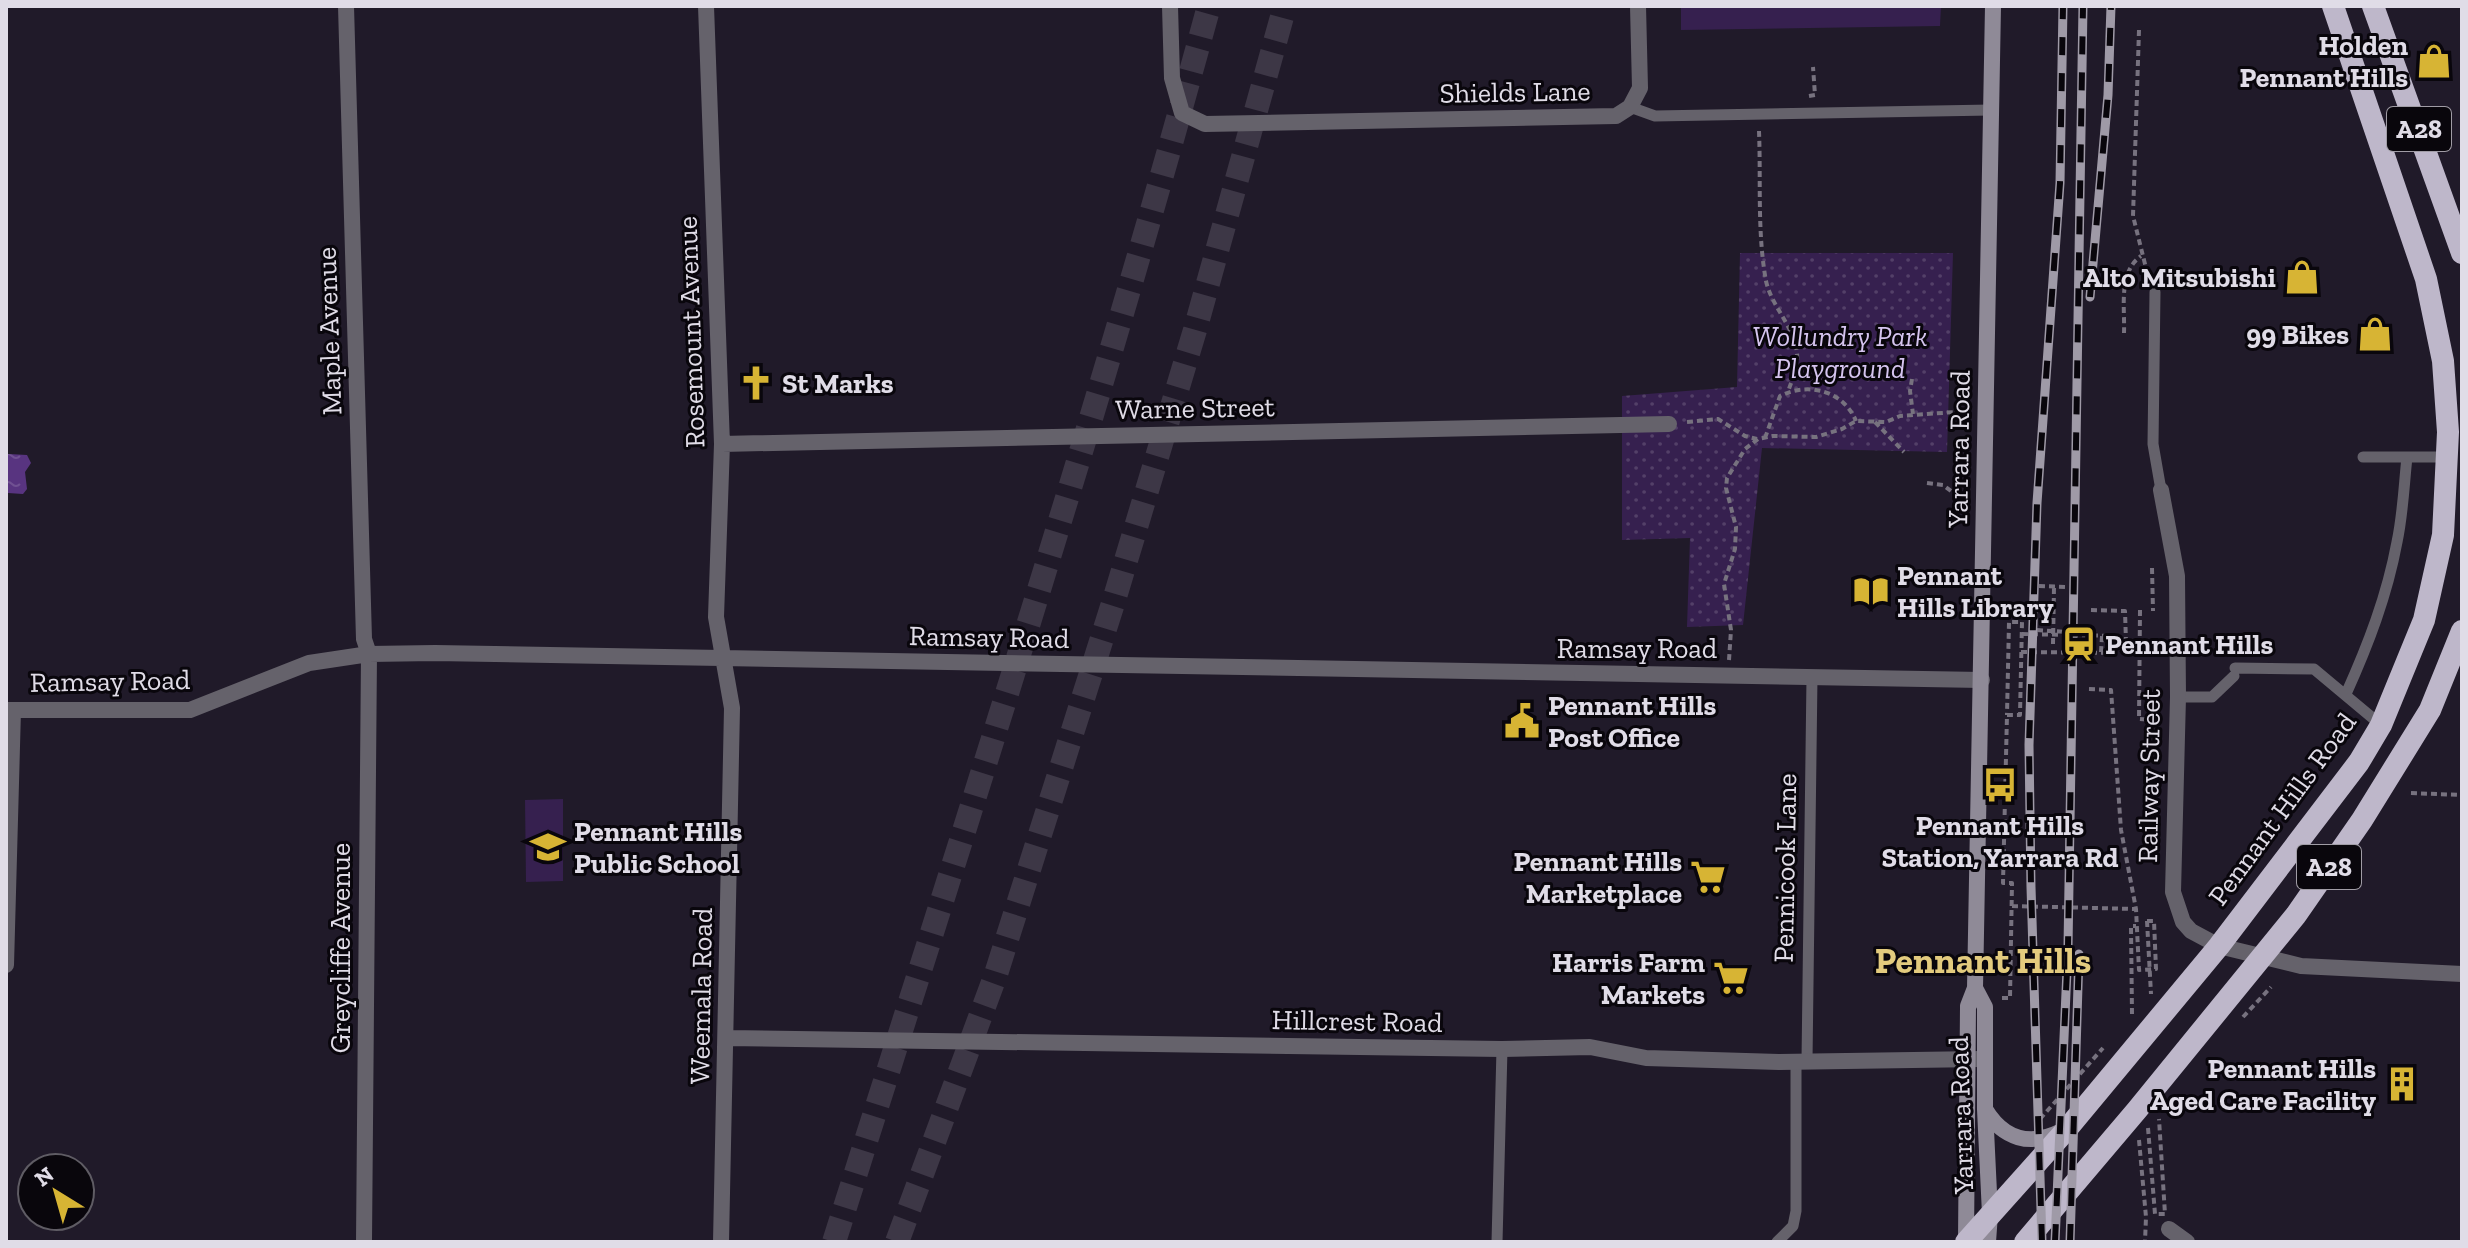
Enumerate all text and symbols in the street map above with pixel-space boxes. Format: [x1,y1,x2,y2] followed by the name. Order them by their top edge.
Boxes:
[2240,29,2408,94] place label: Holden Pennant Hills
[2415,42,2453,80] shop icon: Holden Pennant Hills
[1439,74,1591,110] street label: Shields Lane
[2387,107,2451,151] road number: A28
[670,216,712,448] street label: Rosemount Avenue
[310,246,348,416] street label: Maple Avenue
[2283,258,2321,296] shop icon: Alto Mitsubishi
[2083,261,2276,294] place label: Alto Mitsubishi
[2356,315,2394,353] shop icon: 99 Bikes
[2246,318,2349,351] place label: 99 Bikes
[1753,320,1927,385] park label: Wollundry Park Playground
[737,364,775,402] church icon: St Marks
[782,367,894,400] place label: St Marks
[1941,370,1977,529] street label: Yarrara Road
[1115,390,1276,426] street label: Warne Street
[1897,559,2054,624] place label: Pennant Hills Library
[1852,572,1890,610] library icon: Pennant Hills Library
[909,619,1069,655] street label: Ramsay Road
[2060,625,2098,663] station icon: Pennant Hills
[2105,628,2274,661] place label: Pennant Hills
[1557,632,1717,665] street label: Ramsay Road
[30,663,190,699] street label: Ramsay Road
[2131,688,2167,863] street label: Railway Street
[1548,689,1717,754] place label: Pennant Hills Post Office
[1503,702,1541,740] public building icon: Pennant Hills Post Office
[2201,706,2363,912] street label: Pennant Hills Road
[1981,766,2019,804] bus stop icon: Pennant Hills Station, Yarrara Rd
[1767,773,1803,963] street label: Pennicook Lane
[1882,809,2118,874] place label: Pennant Hills Station, Yarrara Rd
[574,815,743,880] place label: Pennant Hills Public School
[529,828,567,866] school or university icon: Pennant Hills Public School
[324,843,357,1053] street label: Greycliffe Avenue
[1514,845,1682,910] place label: Pennant Hills Marketplace
[2297,845,2361,889] road number: A28
[1689,858,1727,896] supermarket icon: Pennant Hills Marketplace
[683,908,719,1084] street label: Weemala Road
[1875,939,2091,982] district label: Pennant Hills
[1552,946,1705,1011] place label: Harris Farm Markets
[1712,959,1750,997] supermarket icon: Harris Farm Markets
[1271,1003,1443,1039] street label: Hillcrest Road
[1942,1036,1980,1195] street label: Yarrara Road
[2150,1052,2376,1117] place label: Pennant Hills Aged Care Facility
[2383,1065,2421,1103] building icon: Pennant Hills Aged Care Facility
[16,1152,96,1232] north arrow
[29,1160,59,1192] text: N

